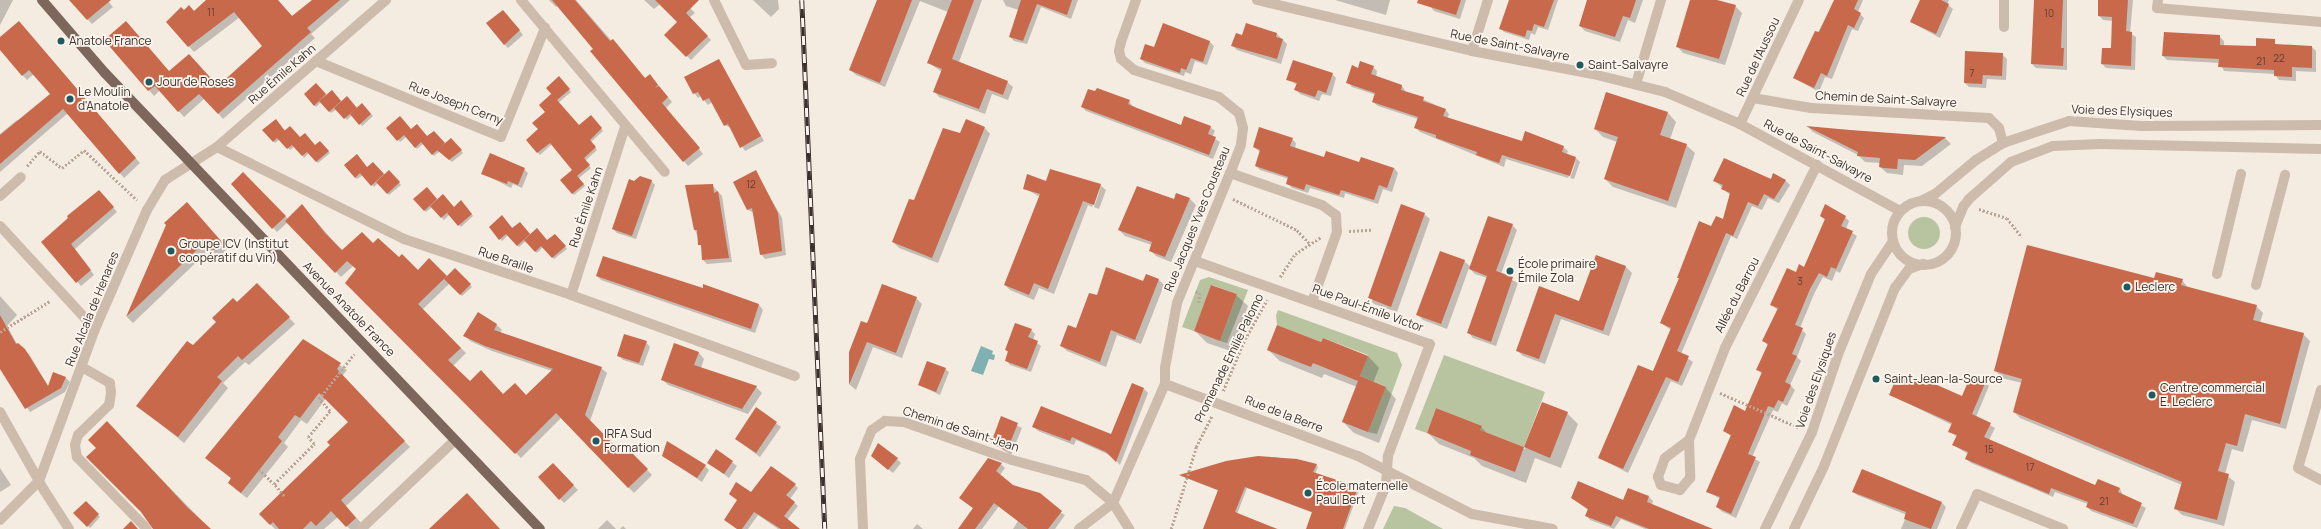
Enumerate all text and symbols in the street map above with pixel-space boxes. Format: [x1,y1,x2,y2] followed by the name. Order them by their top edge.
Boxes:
[207,7,215,19] house number: 11
[2044,8,2054,20] house number: 10
[1733,15,1783,99] street label: Rue de l'Aussou
[1449,26,1571,64] street label: Rue de Saint-Salvayre
[69,34,152,48] place label: Anatole France
[56,36,66,46] marker: Anatole France
[246,41,318,107] street label: Rue Émile Kahn
[2273,53,2285,65] house number: 22
[2256,56,2266,68] house number: 21
[1588,58,1668,72] place label: Saint-Salvayre
[1575,60,1585,70] marker: Saint-Salvayre
[1969,68,1975,80] house number: 7
[157,75,234,89] place label: Jour de Roses
[144,77,154,87] marker: Jour de Roses
[407,78,505,128] street label: Rue Joseph Cerny
[78,85,131,113] place label: Le Moulin d'Anatole
[1815,88,1957,110] street label: Chemin de Saint-Salvayre
[65,94,75,104] marker: Le Moulin d'Anatole
[2071,102,2173,120] street label: Voie des Elysiques
[1761,116,1875,186] street label: Rue de Saint-Salvayre
[1161,144,1233,294] street label: Rue Jacques Yves Cousteau
[566,165,606,249] street label: Rue Émile Kahn
[746,179,756,191] house number: 12
[179,237,289,265] place label: Groupe ICV (Institut coopératif du Vin)
[476,244,536,276] street label: Rue Braille
[166,246,176,256] marker: Groupe ICV (Institut coopératif du Vin)
[62,249,122,369] street label: Rue Alcala de Henares
[1712,255,1762,335] street label: Allée du Barrou
[1518,257,1596,285] place label: École primaire Émile Zola
[300,259,398,359] street label: Avenue Anatole France
[1505,266,1515,276] marker: École primaire Émile Zola
[1797,276,1803,288] house number: 3
[2135,280,2175,294] place label: Leclerc
[1310,281,1426,335] street label: Rue Paul-Émile Victor
[2122,282,2132,292] marker: Leclerc
[1192,291,1266,425] street label: Promenade Emilie Palomo
[1793,330,1839,430] street label: Voie des Elysiques
[1884,372,2003,386] place label: Saint-Jean-la-Source
[1871,374,1881,384] marker: Saint-Jean-la-Source
[2160,381,2265,409] place label: Centre commercial E. Leclerc
[2147,390,2157,400] marker: Centre commercial E. Leclerc
[1243,393,1325,435] street label: Rue de la Berre
[901,403,1021,455] street label: Chemin de Saint-Jean
[604,427,660,455] place label: IRFA Sud Formation
[591,436,601,446] marker: IRFA Sud Formation
[1984,444,1994,456] house number: 15
[2026,462,2034,474] house number: 17
[1316,479,1408,507] place label: École maternelle Paul Bert
[1303,488,1313,498] marker: École maternelle Paul Bert
[2099,496,2109,508] house number: 21

